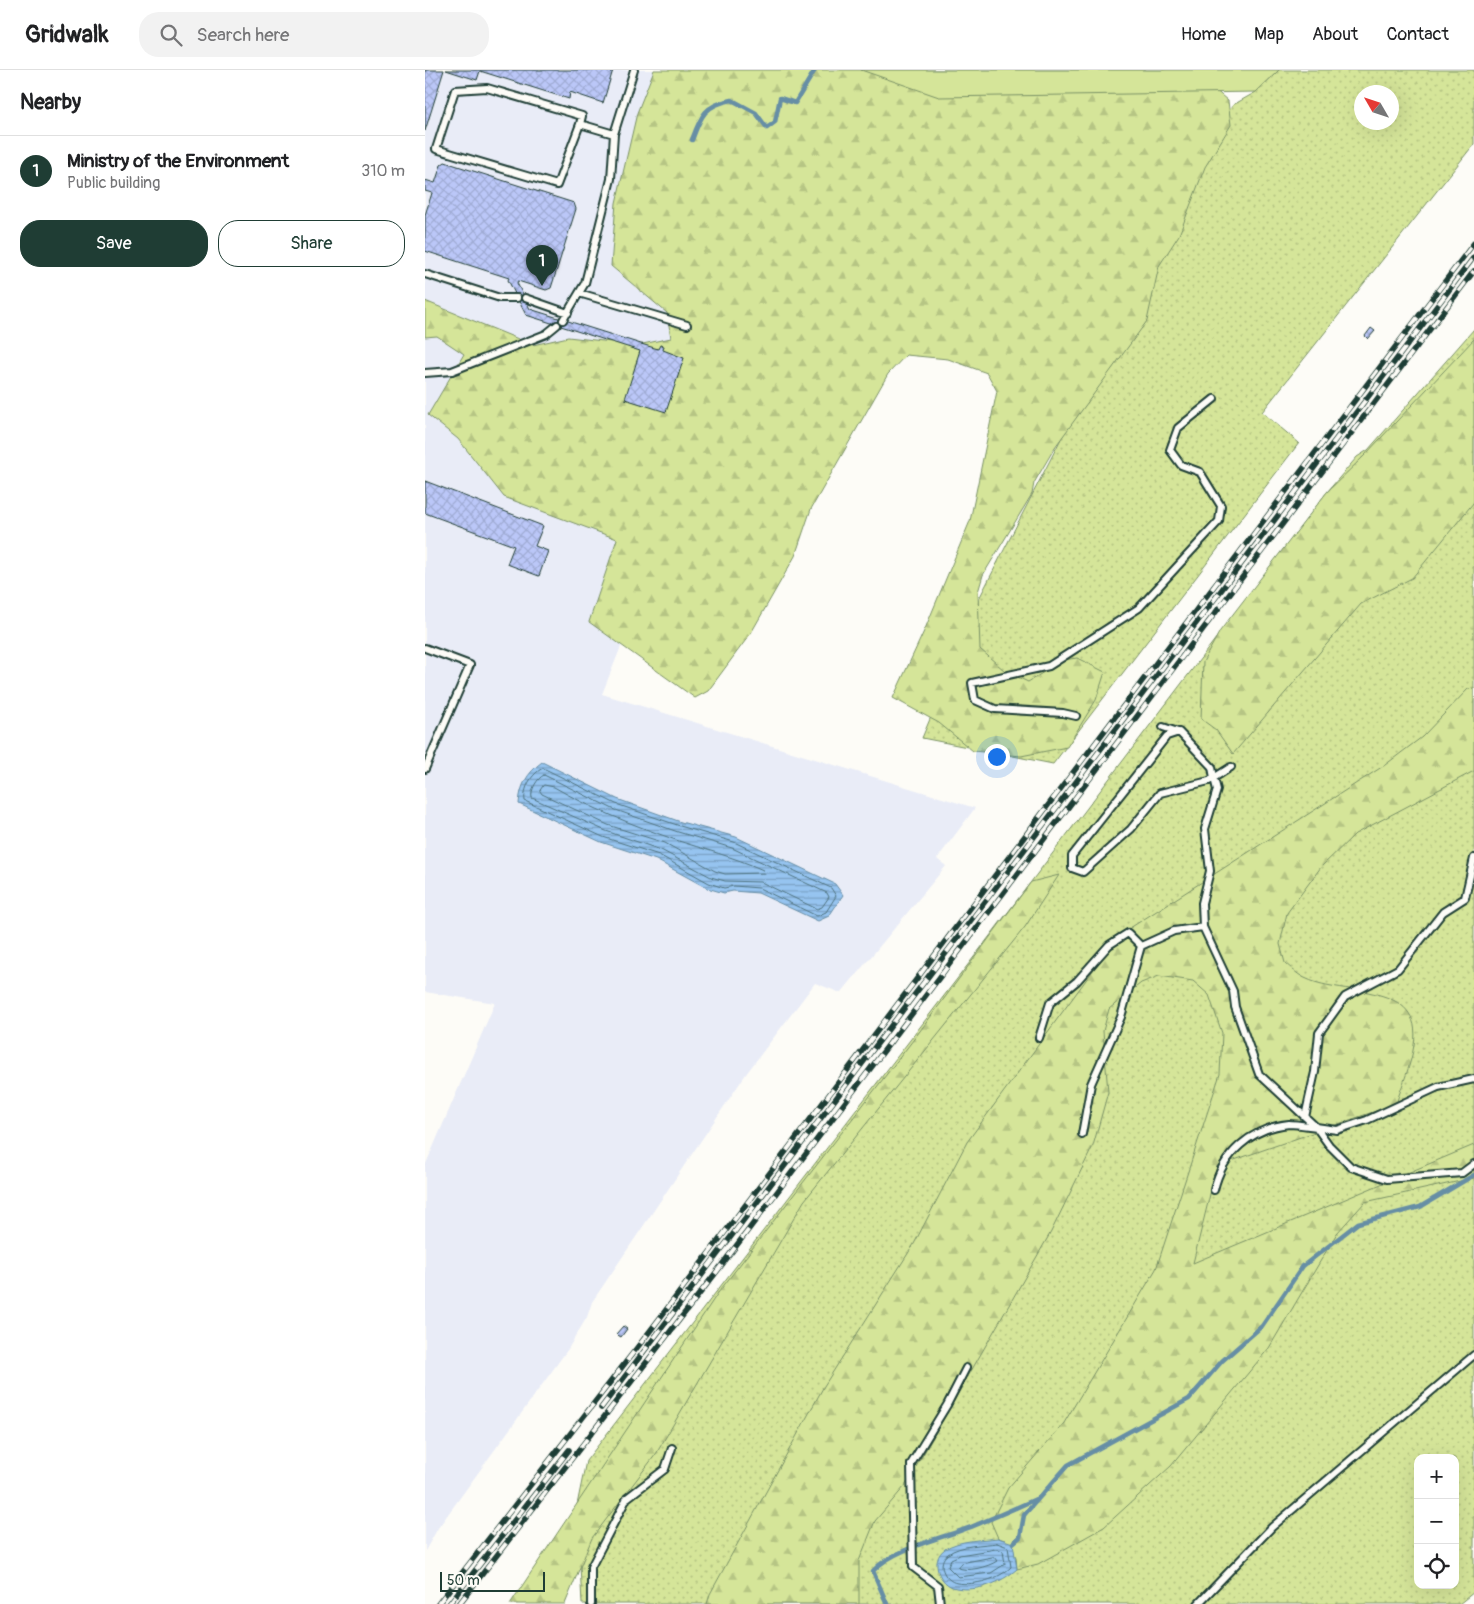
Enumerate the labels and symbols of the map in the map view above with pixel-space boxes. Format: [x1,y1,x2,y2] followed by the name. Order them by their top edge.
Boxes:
[1354,85,1399,130] north arrow
[526,245,558,286] pin: 1
[984,744,1010,770] your location
[440,1569,545,1592] scale bar

